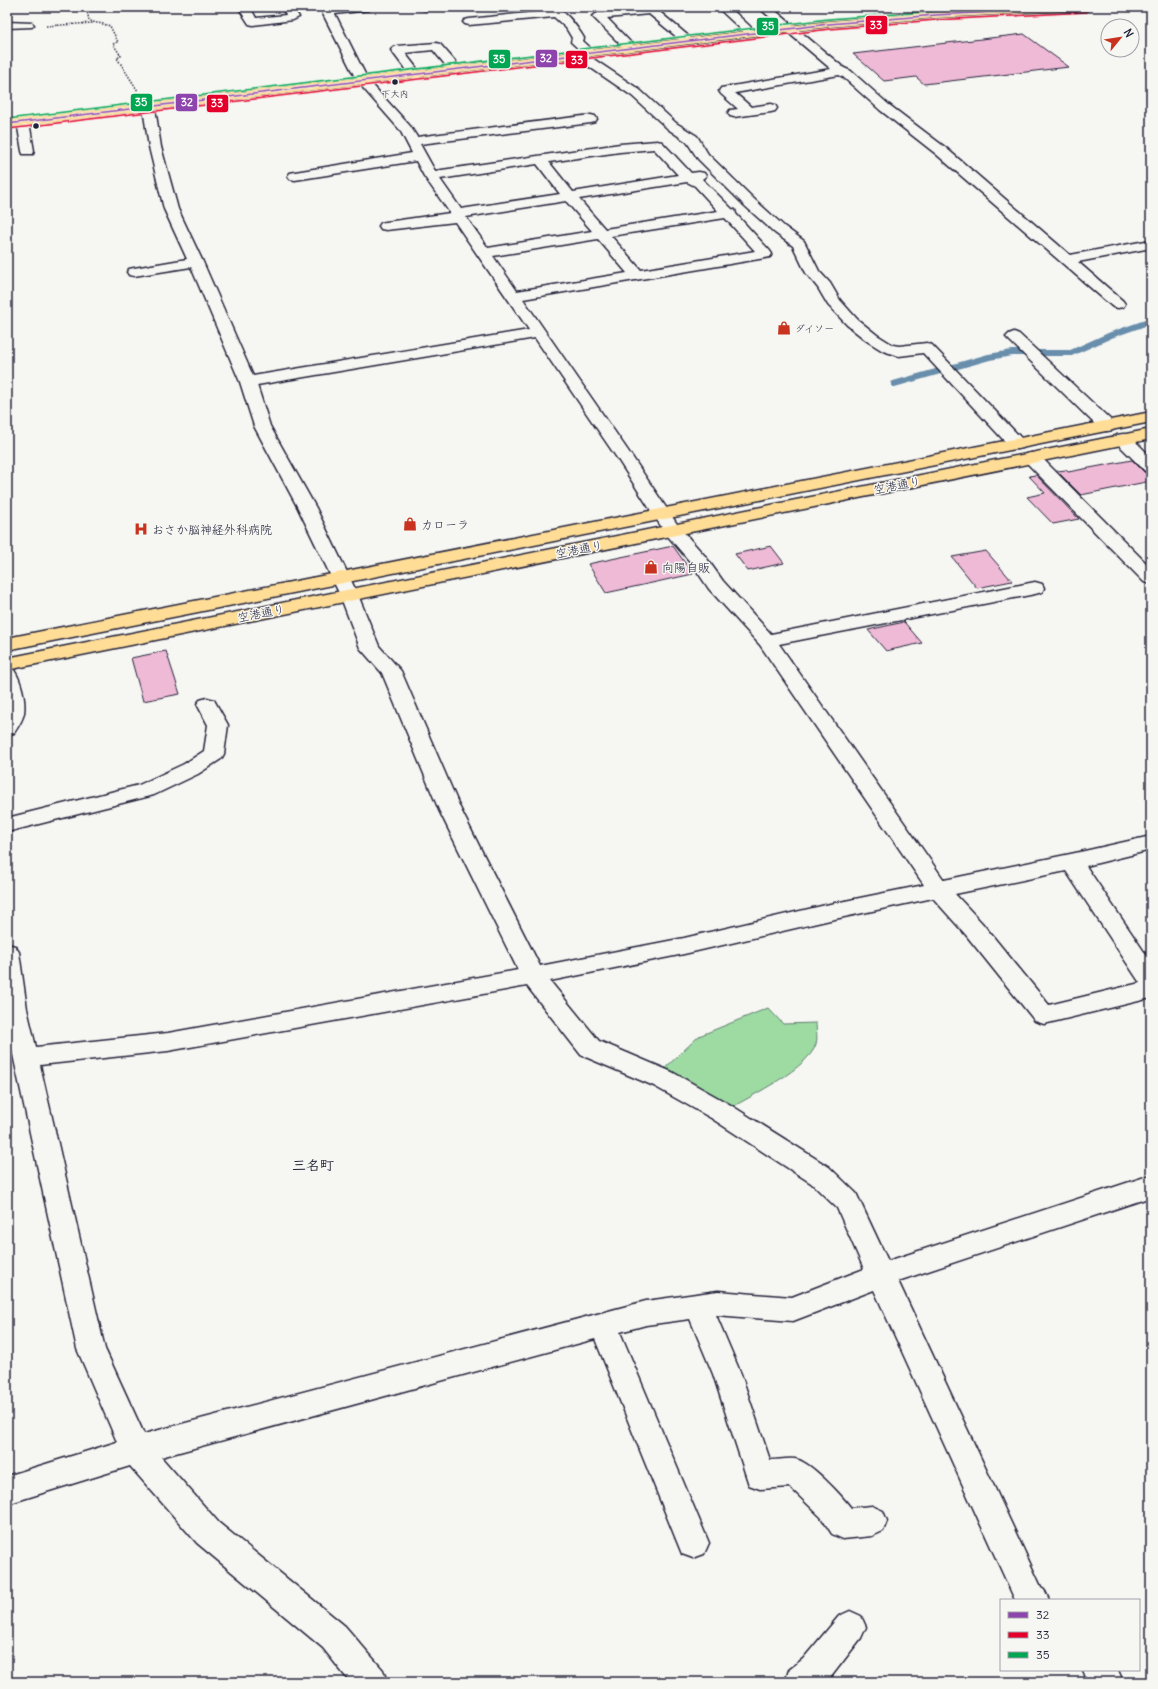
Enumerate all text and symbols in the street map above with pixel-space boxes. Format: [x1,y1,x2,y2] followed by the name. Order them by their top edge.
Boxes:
[865,15,888,35] line badge: 33
[756,17,779,36] line badge: 35
[870,18,882,32] text: 33
[1100,18,1140,58] north arrow
[762,19,774,33] text: 35
[1121,26,1137,40] text: N
[488,49,511,69] line badge: 35
[535,49,558,68] line badge: 32
[565,50,588,69] line badge: 33
[540,51,552,65] text: 32
[493,52,505,66] text: 35
[571,53,583,67] text: 33
[390,77,400,87] marker: 下大内
[381,88,409,99] place label: 下大内
[130,93,153,112] line badge: 35
[175,93,198,112] line badge: 32
[206,94,229,113] line badge: 33
[135,95,147,109] text: 35
[181,95,193,109] text: 32
[211,96,223,110] text: 33
[31,121,41,131] unlabelled marker
[776,320,792,336] shop icon: ダイソー
[795,322,834,335] place label: ダイソー
[872,473,922,497] street label: 空港通り
[402,516,418,532] shop icon: カローラ
[421,517,469,532] place label: カローラ
[133,521,149,537] hospital icon: おさか脳神経外科病院
[152,522,272,537] place label: おさか脳神経外科病院
[554,537,604,561] street label: 空港通り
[643,559,659,575] shop icon: 向陽自販
[662,560,710,575] place label: 向陽自販
[236,601,286,625] street label: 空港通り
[292,1156,334,1174] district label: 三名町
[1000,1599,1140,1671] legend
[1036,1607,1050,1622] text: 32
[1036,1627,1050,1642] text: 33
[1036,1647,1050,1662] text: 35

